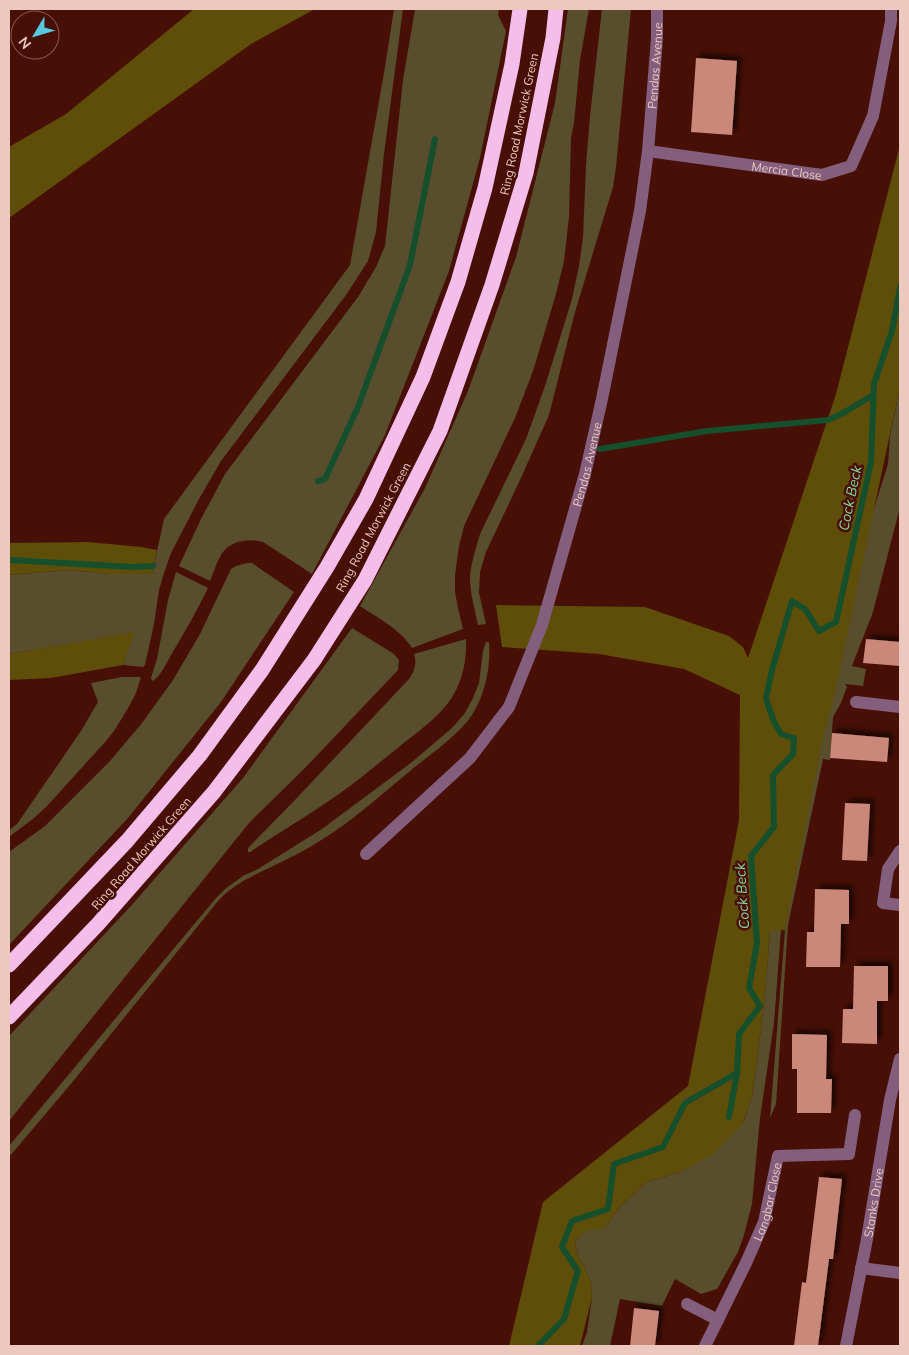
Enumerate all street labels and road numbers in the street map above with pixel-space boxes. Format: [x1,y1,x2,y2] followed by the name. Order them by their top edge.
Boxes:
[644,22,665,109] street label: Pendas Avenue
[497,52,541,196] street label: Ring Road Morwick Green
[751,158,823,182] street label: Mercia Close
[569,421,604,508] street label: Pendas Avenue
[332,460,414,594] street label: Ring Road Morwick Green
[88,793,194,913] street label: Ring Road Morwick Green
[749,1161,784,1243] street label: Langbar Close
[860,1167,886,1238] street label: Stanks Drive

